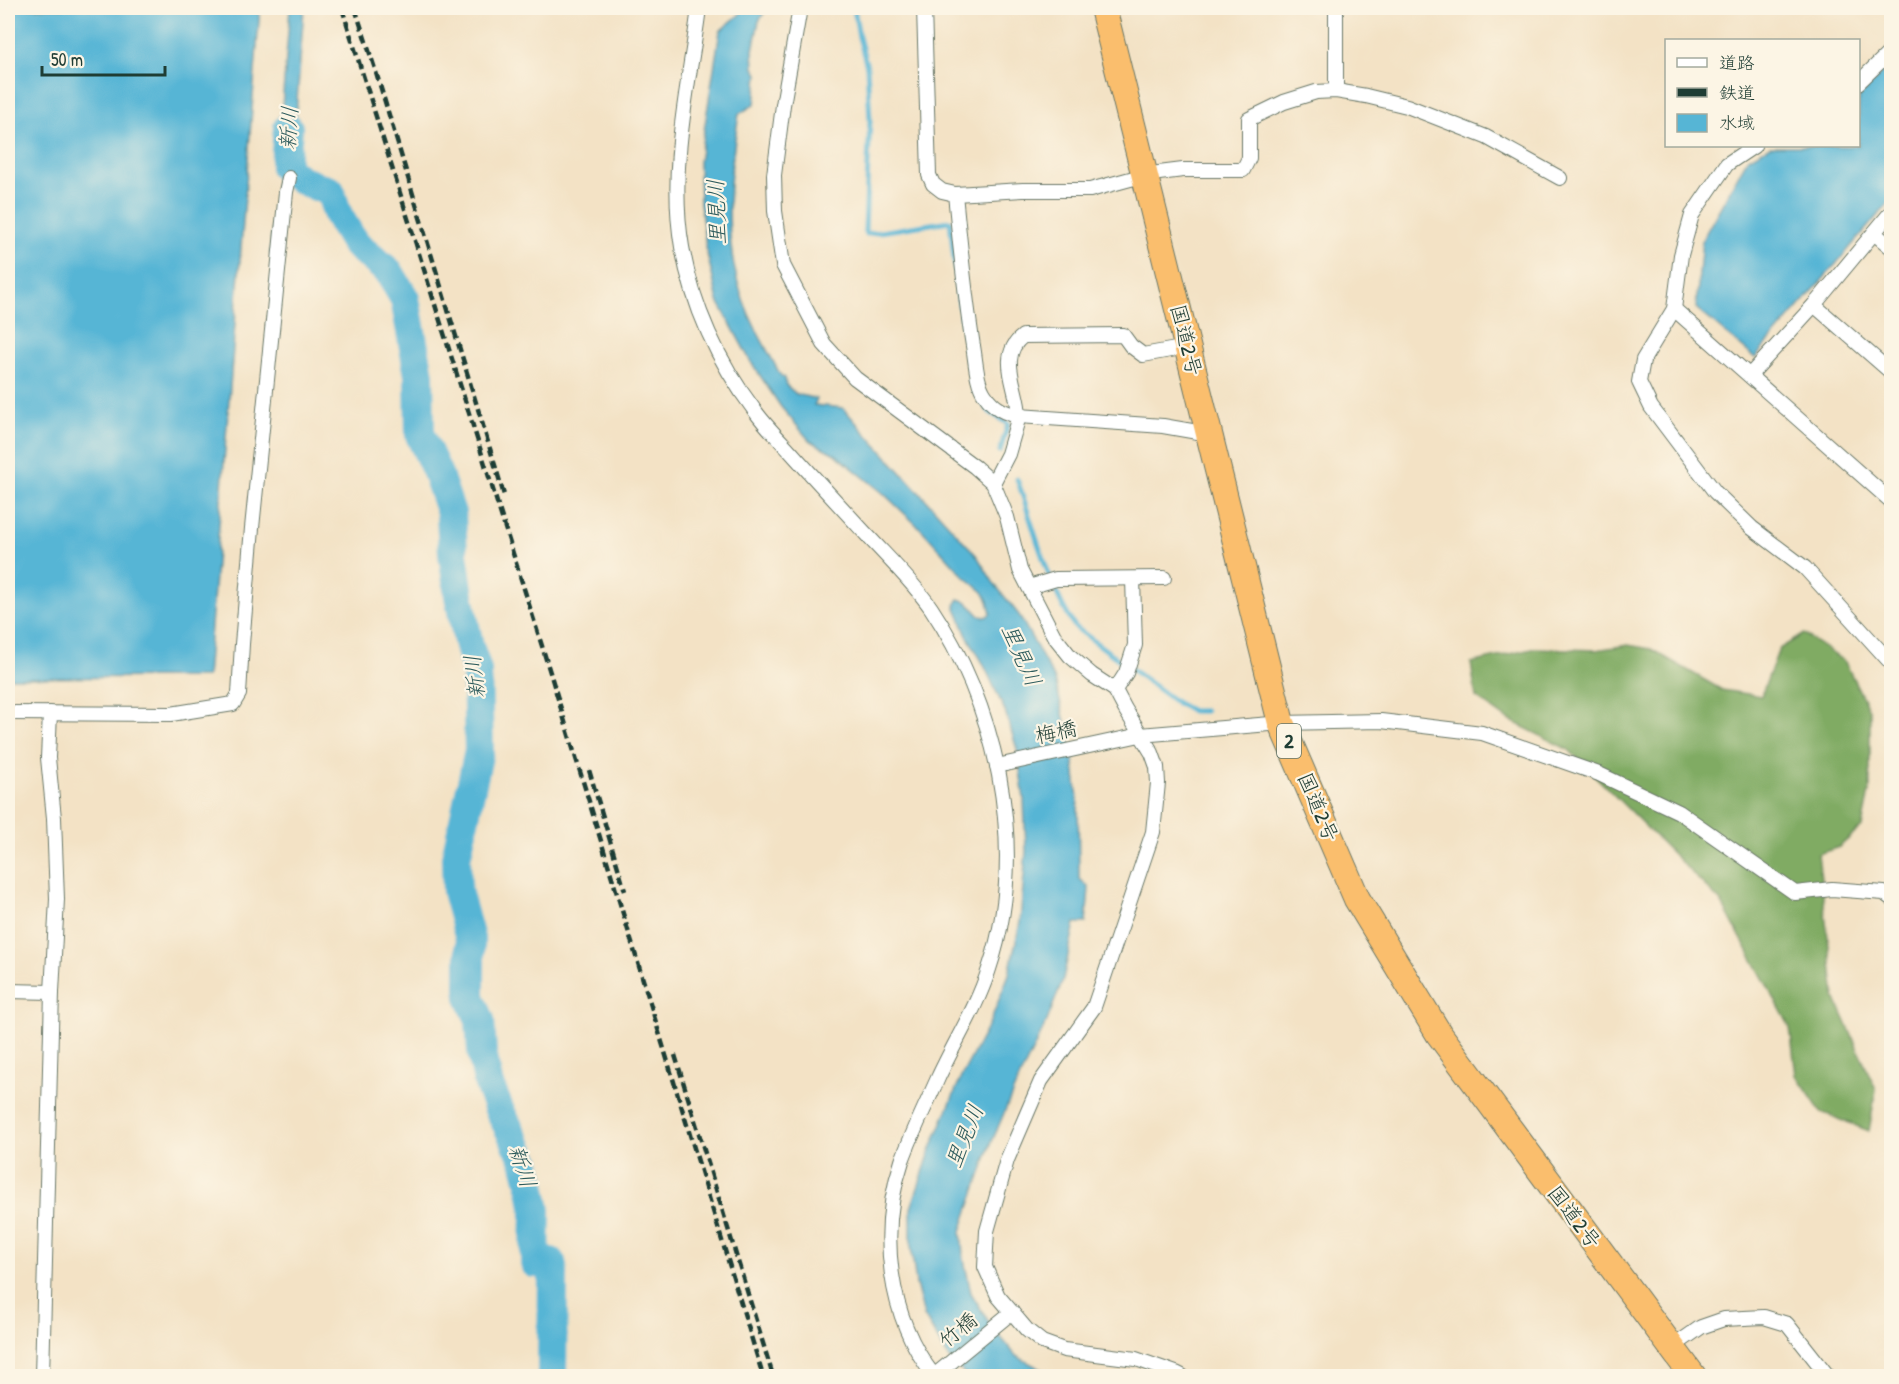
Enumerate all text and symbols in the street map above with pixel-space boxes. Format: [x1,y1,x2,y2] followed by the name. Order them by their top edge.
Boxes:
[42,39,165,77] scale bar
[1665,39,1860,147] legend
[51,47,83,72] text: 50 m
[1719,50,1755,75] text: 道路
[1719,80,1755,105] text: 鉄道
[272,105,304,151] water label: 新川
[1719,110,1755,135] text: 水域
[700,178,732,246] water label: 里見川
[1164,301,1209,379] street label: 国道2号
[995,619,1049,691] water label: 里見川
[456,653,492,701] water label: 新川
[1032,713,1079,750] street label: 梅橋
[1277,724,1301,758] road number: 2
[1291,768,1346,846] street label: 国道2号
[938,1100,990,1172] water label: 里見川
[502,1140,544,1192] water label: 新川
[1541,1179,1608,1255] street label: 国道2号
[932,1305,983,1354] street label: 竹橋

